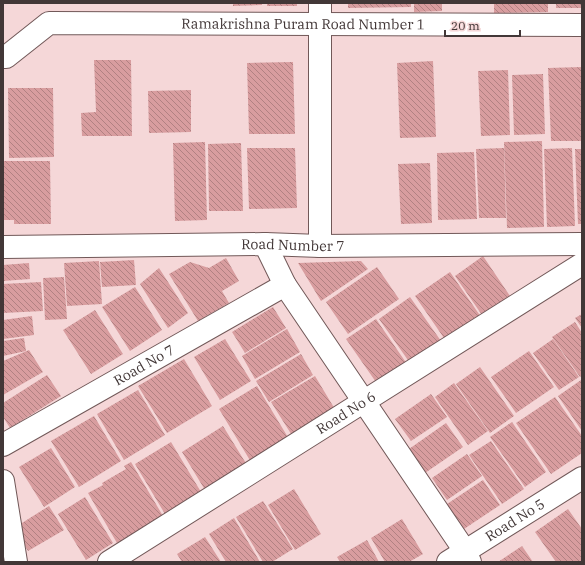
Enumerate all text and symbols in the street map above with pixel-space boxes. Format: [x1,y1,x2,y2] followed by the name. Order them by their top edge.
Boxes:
[445,12,520,38] scale bar
[181,14,425,33] street label: Ramakrishna Puram Road Number 1
[451,18,480,33] text: 20 m
[241,235,345,255] street label: Road Number 7
[110,341,178,389] street label: Road No 7
[313,387,379,438] street label: Road No 6
[482,495,548,545] street label: Road No 5

